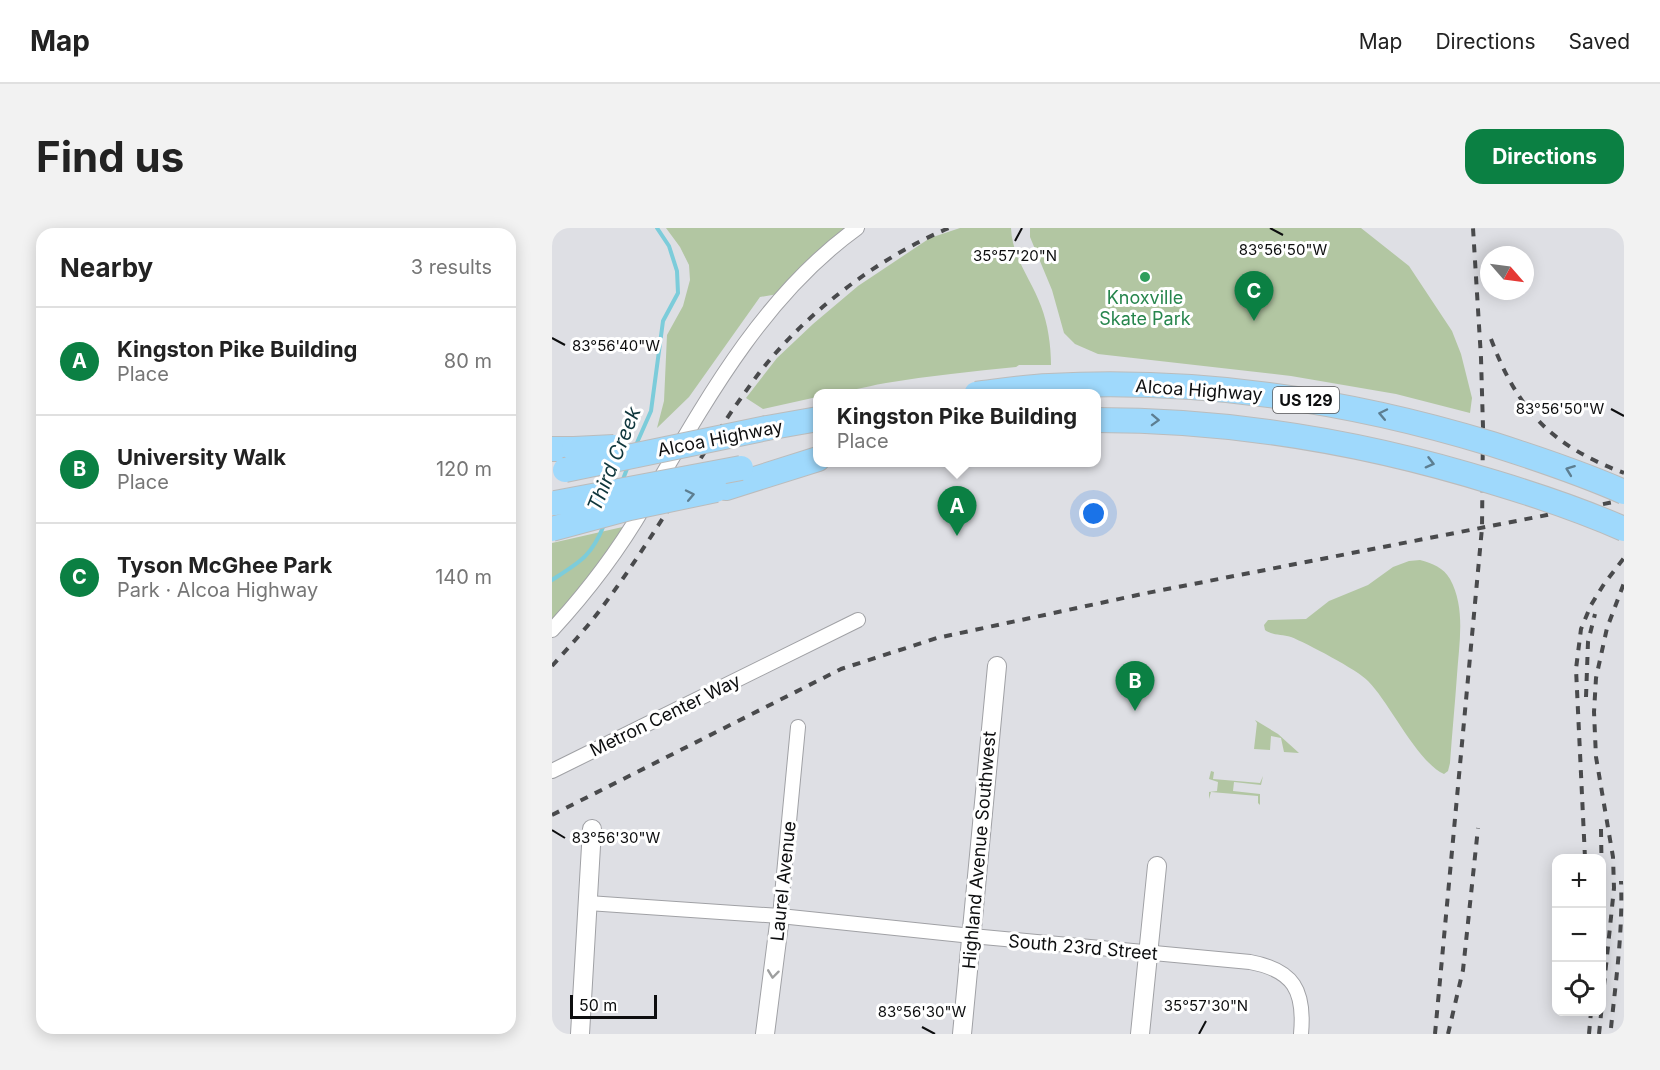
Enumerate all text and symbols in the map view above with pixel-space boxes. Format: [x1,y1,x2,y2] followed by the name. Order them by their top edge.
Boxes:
[30,24,90,58] text: Map
[1359,29,1402,54] text: Map
[1435,29,1536,54] text: Directions
[1569,29,1630,54] text: Saved
[1465,129,1624,184] button: Directions
[36,131,184,182] text: Find us
[1239,240,1327,259] text: 83°56'50"W
[973,246,1057,265] text: 35°57'20"N
[1480,246,1534,300] north arrow
[60,252,153,283] text: Nearby
[411,255,492,279] text: 3 results
[1138,270,1152,284] marker: Knoxville Skate Park
[1234,272,1274,321] pin: C
[1099,287,1191,329] place label: Knoxville Skate Park
[117,336,358,362] text: Kingston Pike Building
[572,336,660,355] text: 83°56'40"W
[72,349,87,373] text: A
[444,349,492,373] text: 80 m
[117,362,169,386] text: Place
[1135,375,1263,405] street label: Alcoa Highway
[1273,387,1339,413] road number: US 129
[813,389,1101,467] popup
[1516,399,1604,418] text: 83°56'50"W
[582,402,646,515] water label: Third Creek
[837,403,1077,429] text: Kingston Pike Building
[1378,408,1388,421] one-way arrow
[1150,414,1159,426] one-way arrow
[656,416,784,460] street label: Alcoa Highway
[837,429,889,453] text: Place
[117,444,286,470] text: University Walk
[1425,456,1435,469] one-way arrow
[73,457,86,481] text: B
[436,457,492,481] text: 120 m
[1565,465,1575,478] one-way arrow
[117,470,169,494] text: Place
[938,486,976,536] pin: A
[685,489,695,502] one-way arrow
[1079,499,1108,528] your location
[117,552,332,578] text: Tyson McGhee Park
[72,565,87,589] text: C
[435,565,492,589] text: 140 m
[117,578,318,602] text: Park · Alcoa Highway
[1116,662,1154,711] pin: B
[586,669,744,761] street label: Metron Center Way
[958,730,1000,970] street label: Highland Avenue Southwest
[766,820,800,942] street label: Laurel Avenue
[572,828,661,847] text: 83°56'30"W
[1552,854,1606,1016] map controls
[1552,854,1606,908] button: +
[1552,908,1606,962] button: −
[1007,930,1159,964] street label: South 23rd Street
[1552,962,1606,1016] button: locate
[767,970,779,979] one-way arrow
[570,992,657,1020] scale bar
[579,995,617,1015] text: 50 m
[1164,996,1248,1015] text: 35°57'30"N
[878,1002,967,1021] text: 83°56'30"W

